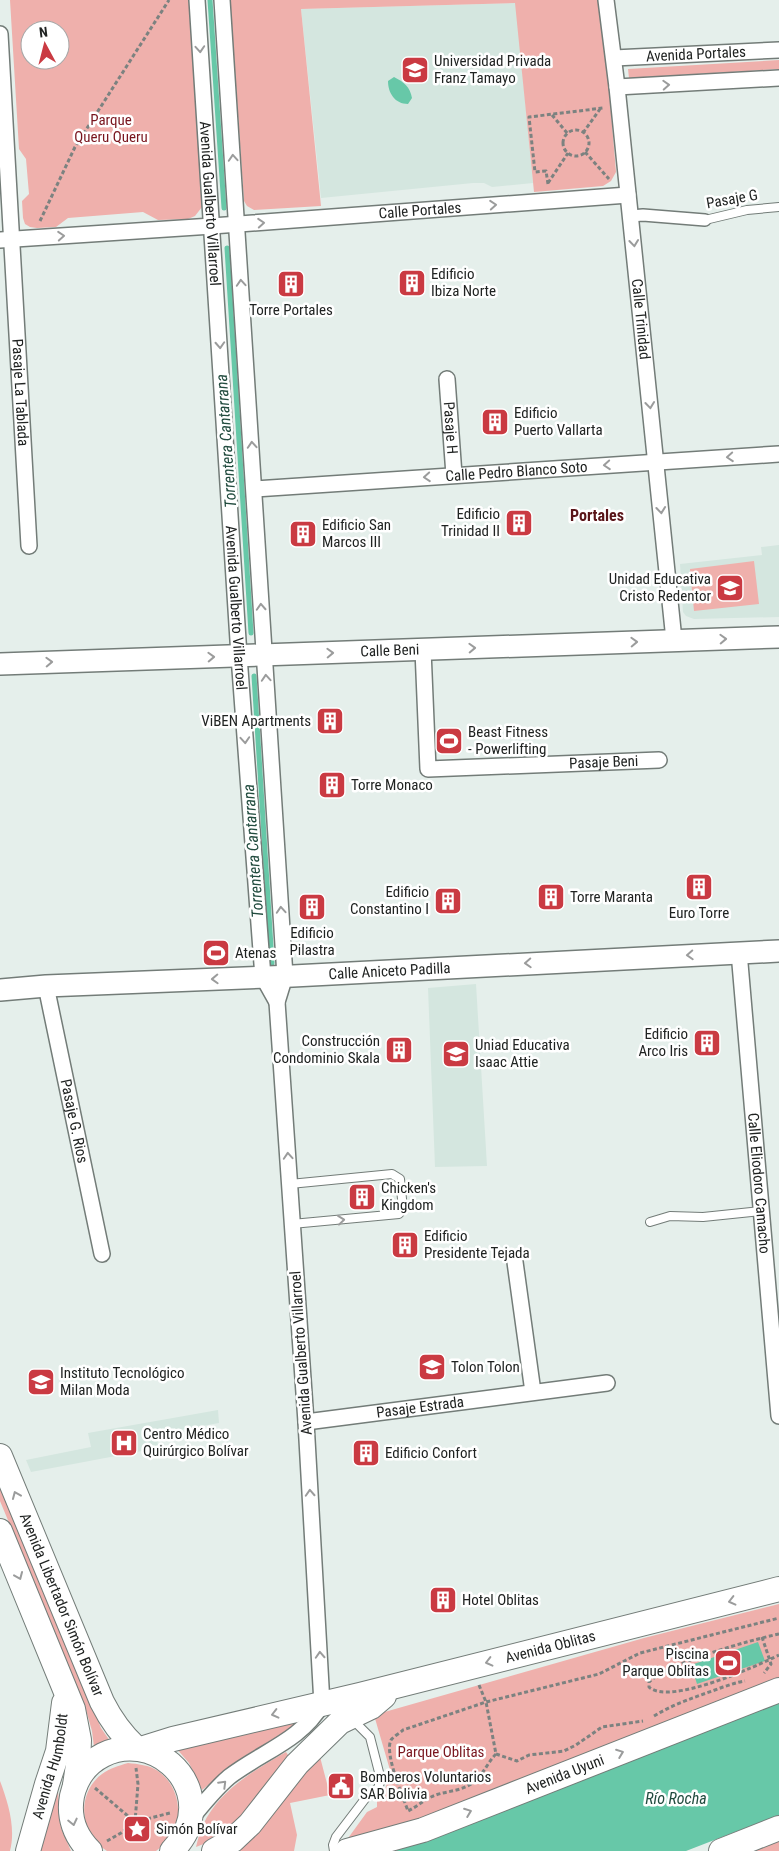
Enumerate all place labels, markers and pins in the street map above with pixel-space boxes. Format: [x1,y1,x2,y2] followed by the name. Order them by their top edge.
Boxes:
[434,52,551,87] place label: Universidad Privada Franz Tamayo
[400,55,430,85] school or university icon: Universidad Privada Franz Tamayo
[431,265,496,300] place label: Edificio Ibiza Norte
[397,268,427,298] building icon: Edificio Ibiza Norte
[276,269,306,299] building icon: Torre Portales
[249,301,333,319] place label: Torre Portales
[514,404,603,439] place label: Edificio Puerto Vallarta
[480,407,510,437] building icon: Edificio Puerto Vallarta
[441,505,500,540] place label: Edificio Trinidad II
[504,508,534,538] building icon: Edificio Trinidad II
[322,516,391,551] place label: Edificio San Marcos III
[288,519,318,549] building icon: Edificio San Marcos III
[609,570,711,605] place label: Unidad Educativa Cristo Redentor
[715,573,745,603] school or university icon: Unidad Educativa Cristo Redentor
[315,706,345,736] building icon: ViBEN Apartments
[201,712,311,730] place label: ViBEN Apartments
[468,723,548,758] place label: Beast Fitness - Powerlifting
[434,726,464,756] sports icon: Beast Fitness - Powerlifting
[317,770,347,800] building icon: Torre Monaco
[351,776,433,794] place label: Torre Monaco
[684,872,714,902] building icon: Euro Torre
[536,882,566,912] building icon: Torre Maranta
[350,883,429,918] place label: Edificio Constantino I
[433,886,463,916] building icon: Edificio Constantino I
[570,888,653,906] place label: Torre Maranta
[297,892,327,922] building icon: Edificio Pilastra
[669,904,729,922] place label: Euro Torre
[289,924,335,959] place label: Edificio Pilastra
[201,938,231,968] sports icon: Atenas
[235,944,276,962] place label: Atenas
[638,1025,688,1060] place label: Edificio Arco Iris
[692,1028,722,1058] building icon: Edificio Arco Iris
[273,1032,380,1067] place label: Construcción Condominio Skala
[384,1035,414,1065] building icon: Construcción Condominio Skala
[475,1036,570,1071] place label: Uniad Educativa Isaac Attie
[441,1039,471,1069] school or university icon: Uniad Educativa Isaac Attie
[381,1179,436,1214] place label: Chicken's Kingdom
[347,1182,377,1212] building icon: Chicken's Kingdom
[424,1227,530,1262] place label: Edificio Presidente Tejada
[390,1230,420,1260] building icon: Edificio Presidente Tejada
[417,1352,447,1382] school or university icon: Tolon Tolon
[451,1358,520,1376] place label: Tolon Tolon
[60,1364,185,1399] place label: Instituto Tecnológico Milan Moda
[26,1367,56,1397] school or university icon: Instituto Tecnológico Milan Moda
[143,1425,249,1460] place label: Centro Médico Quirúrgico Bolívar
[109,1428,139,1458] hospital icon: Centro Médico Quirúrgico Bolívar
[351,1438,381,1468] building icon: Edificio Confort
[385,1444,477,1462] place label: Edificio Confort
[428,1585,458,1615] building icon: Hotel Oblitas
[462,1591,539,1609] place label: Hotel Oblitas
[622,1645,709,1680] place label: Piscina Parque Oblitas
[713,1648,743,1678] sports icon: Piscina Parque Oblitas
[360,1768,491,1803] place label: Bomberos Voluntarios SAR Bolivia
[326,1771,356,1801] public building icon: Bomberos Voluntarios SAR Bolivia
[122,1814,152,1844] place icon: Simón Bolívar
[156,1820,238,1838] place label: Simón Bolívar

